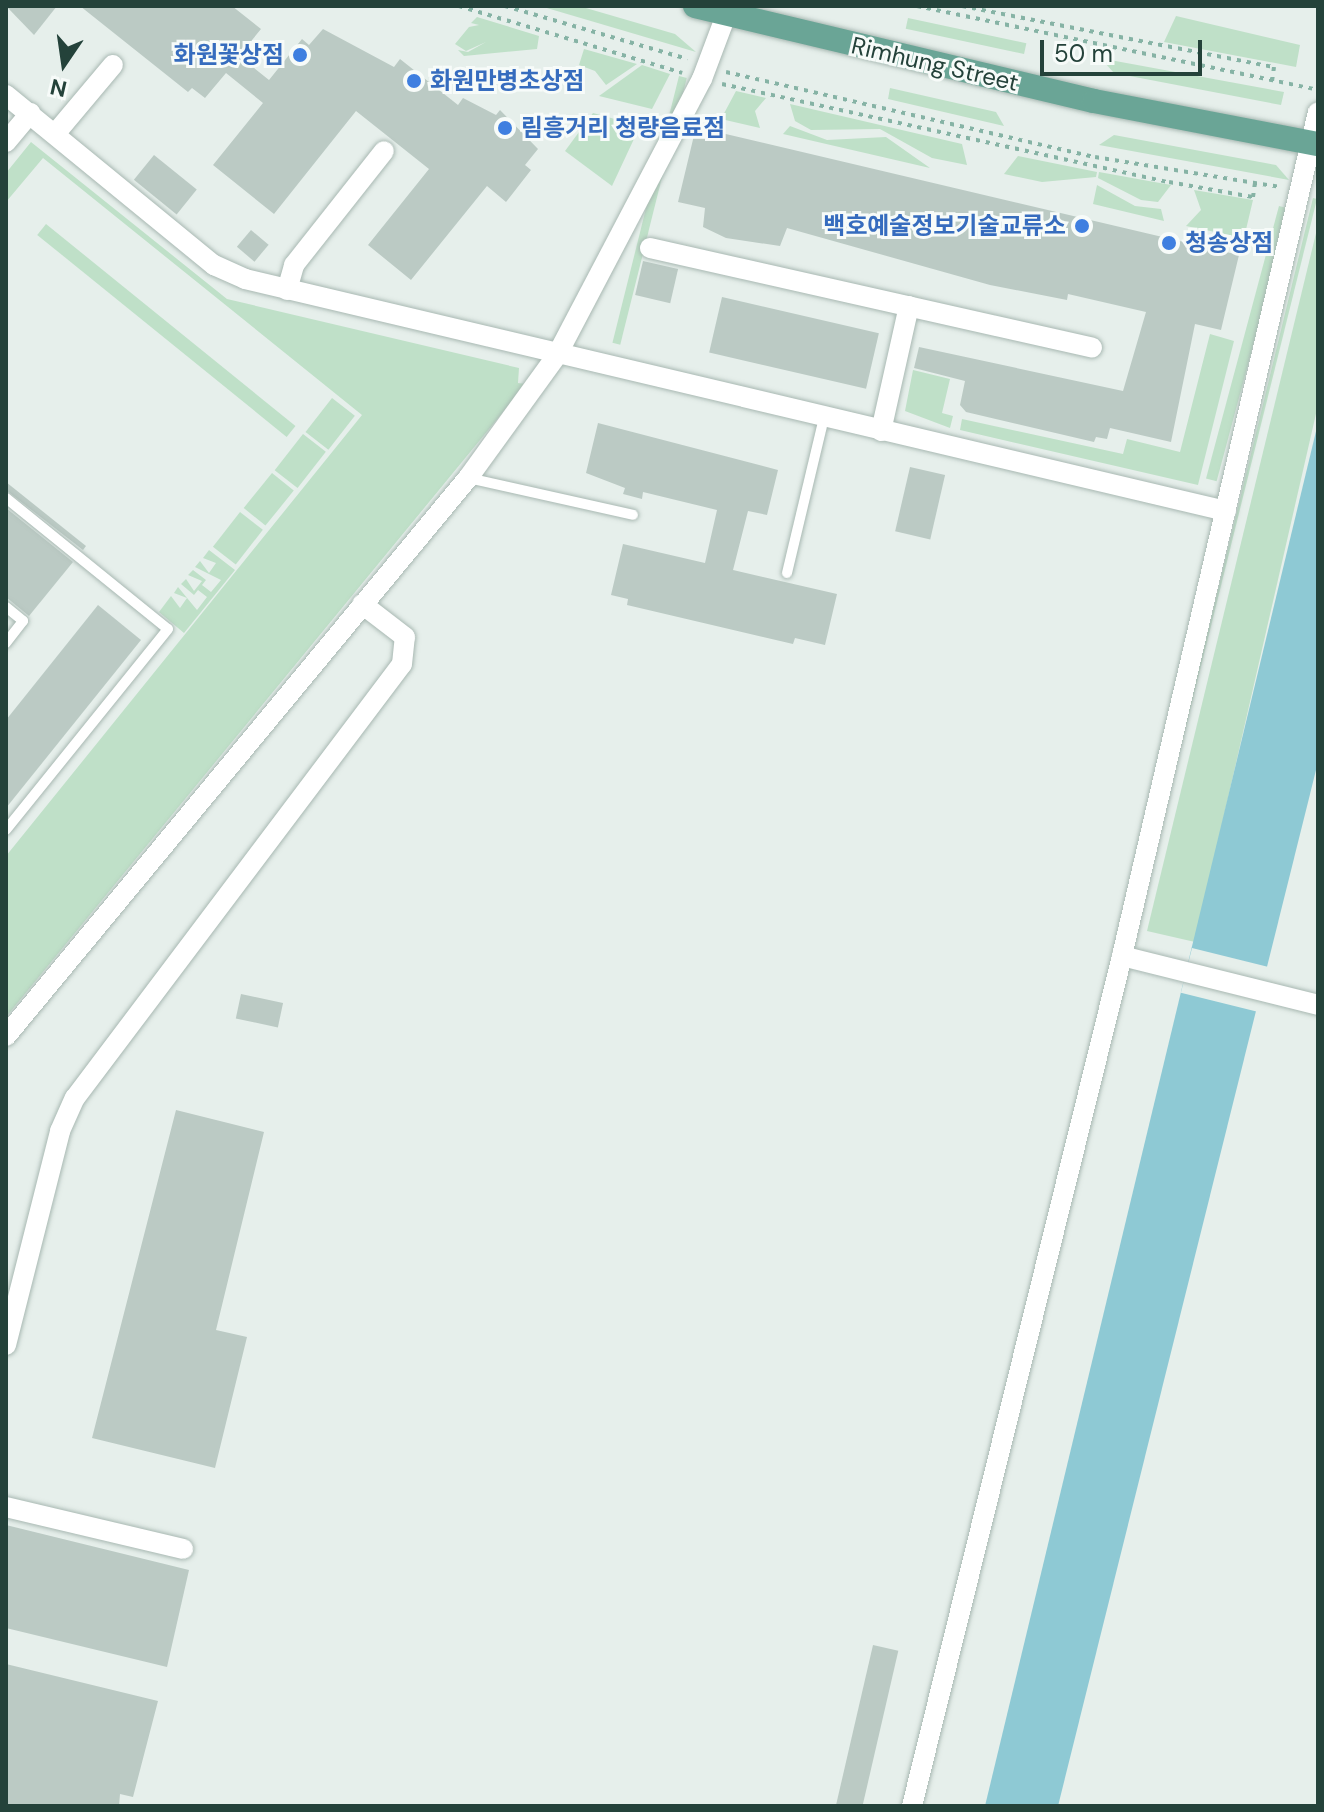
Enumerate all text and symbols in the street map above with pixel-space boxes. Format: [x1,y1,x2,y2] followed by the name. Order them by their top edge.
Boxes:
[24,24,104,104] north arrow
[1044,24,1206,74] scale bar
[849,31,1021,97] street label: Rimhung Street
[1054,38,1113,69] text: 50 m
[174,41,284,69] place label: 화원꽃상점
[291,46,309,64] marker: 화원꽃상점
[430,67,585,95] place label: 화원만병초상점
[47,72,70,104] text: N
[405,72,423,90] marker: 화원만병초상점
[521,114,725,142] place label: 림흥거리 청량음료점
[496,119,514,137] marker: 림흥거리 청량음료점
[823,212,1066,240] place label: 백호예술정보기술교류소
[1073,217,1091,235] marker: 백호예술정보기술교류소
[1185,229,1273,257] place label: 청송상점
[1160,234,1178,252] marker: 청송상점

